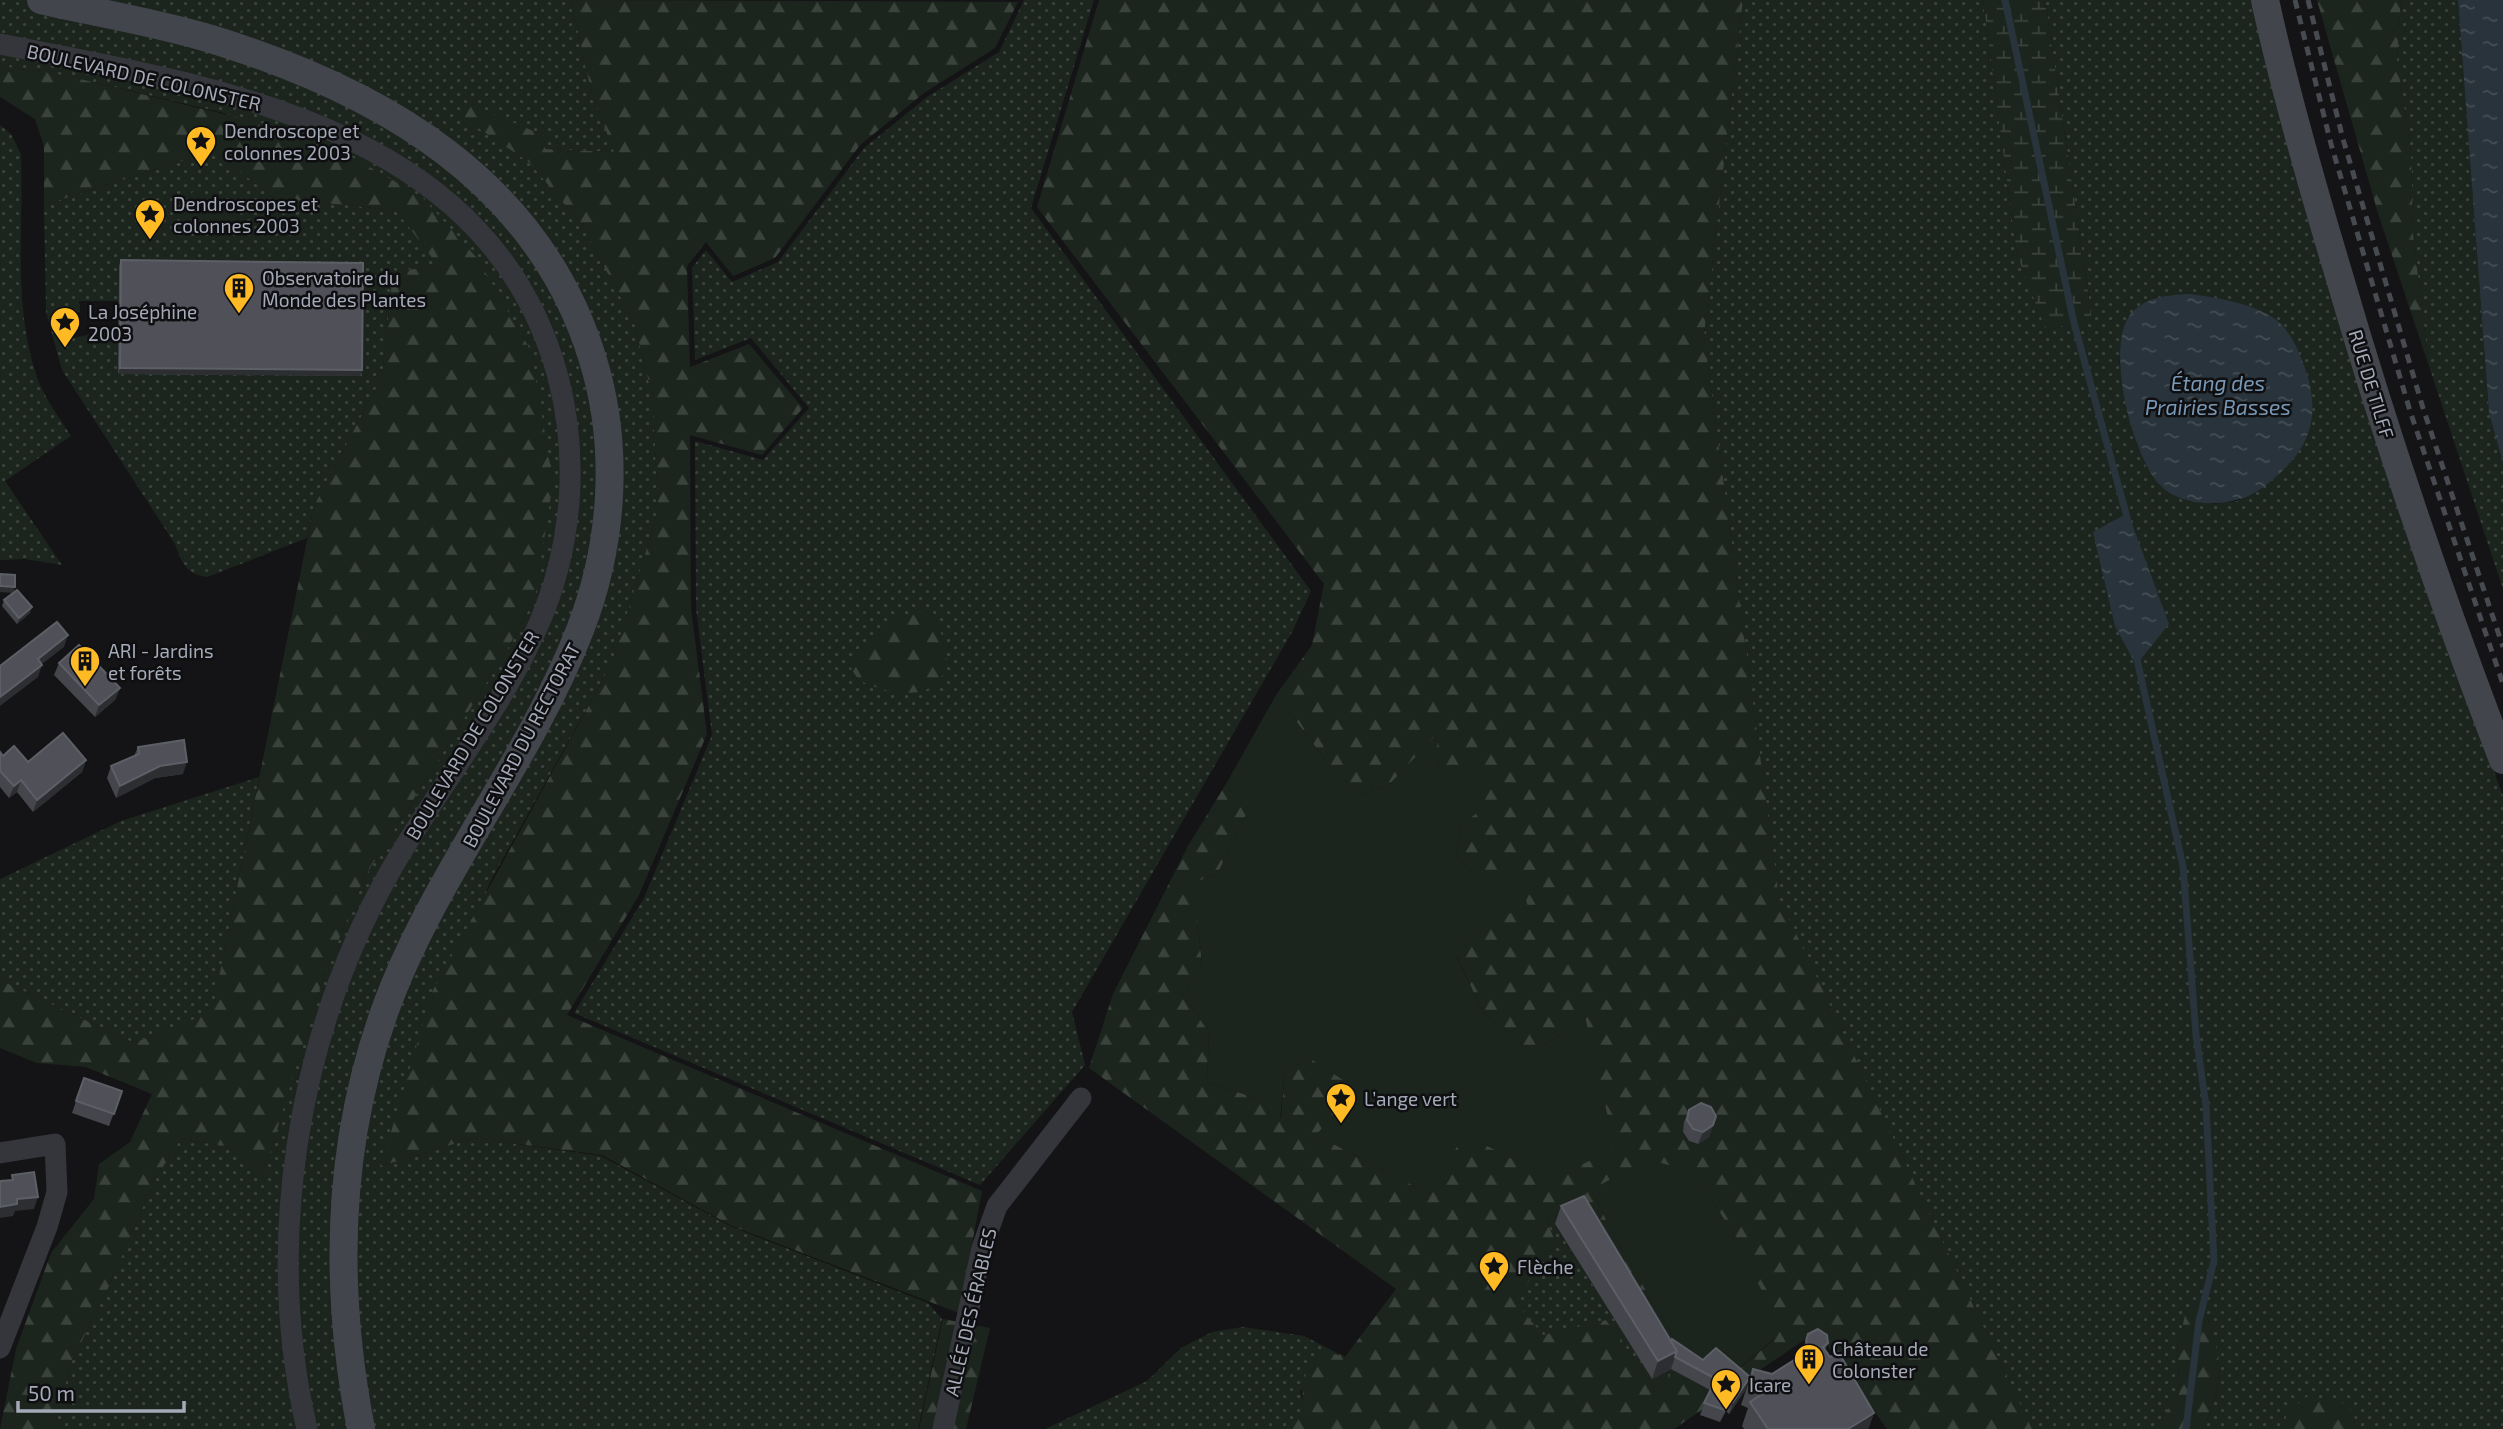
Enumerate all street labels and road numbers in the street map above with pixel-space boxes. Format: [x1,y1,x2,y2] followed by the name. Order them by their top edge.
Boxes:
[25,39,263,115] street label: BOULEVARD DE COLONSTER
[2345,327,2399,441] street label: RUE DE TILFF
[401,627,543,843] street label: BOULEVARD DE COLONSTER
[457,639,585,851] street label: BOULEVARD DU RECTORAT
[939,1226,1001,1398] street label: ALLÉE DES ÉRABLES

